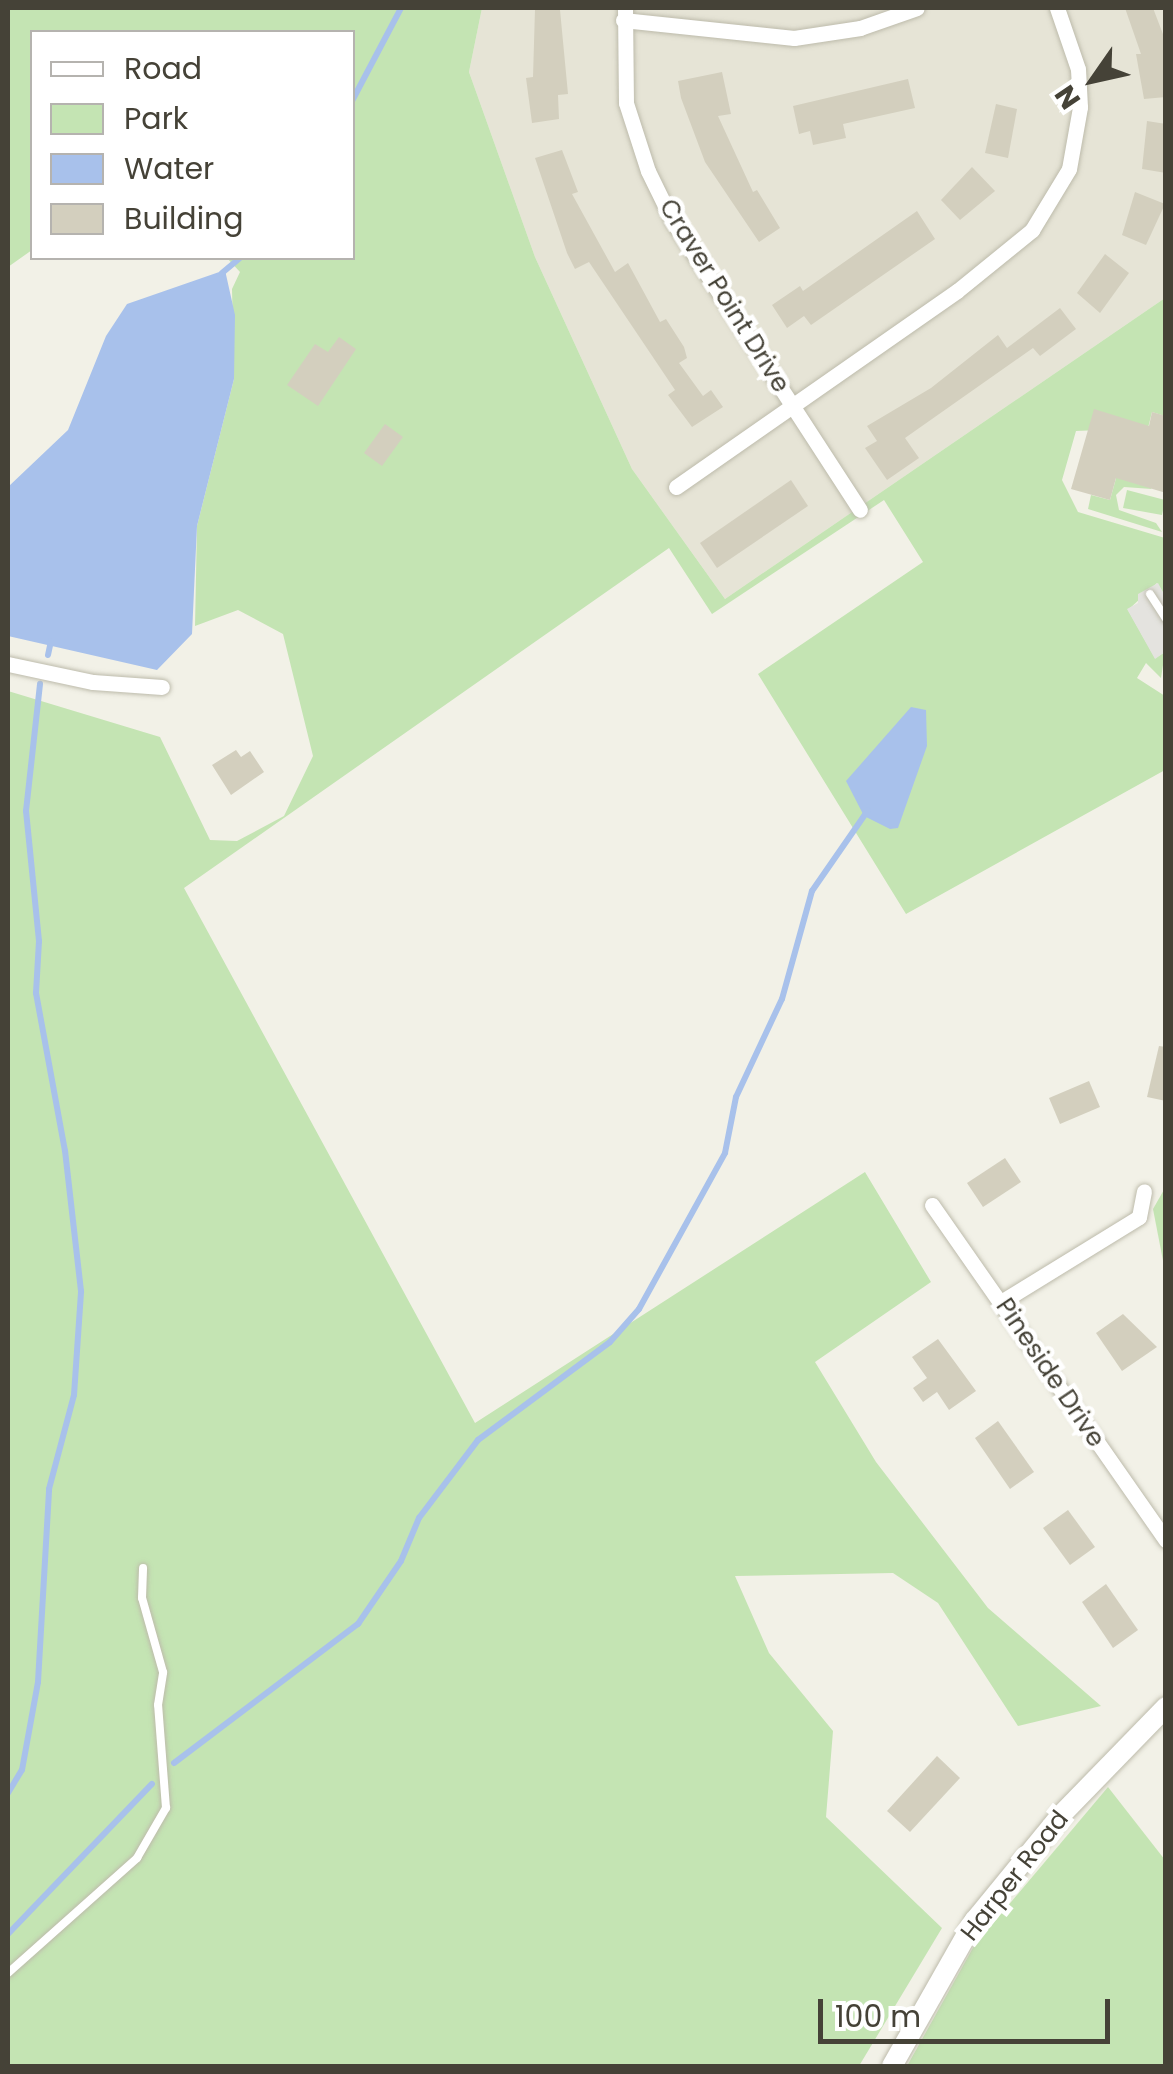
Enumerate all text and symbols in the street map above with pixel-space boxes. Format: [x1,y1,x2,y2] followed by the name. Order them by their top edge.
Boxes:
[30,30,355,260] legend
[1043,30,1143,130] north arrow
[124,47,202,90] text: Road
[1046,77,1090,117] text: N
[124,97,188,140] text: Park
[124,147,214,190] text: Water
[652,194,796,398] street label: Craver Point Drive
[124,197,244,240] text: Building
[989,1293,1111,1453] street label: Pineside Drive
[955,1805,1075,1947] street label: Harper Road
[823,1979,1116,2041] scale bar
[835,1995,921,2038] text: 100 m

